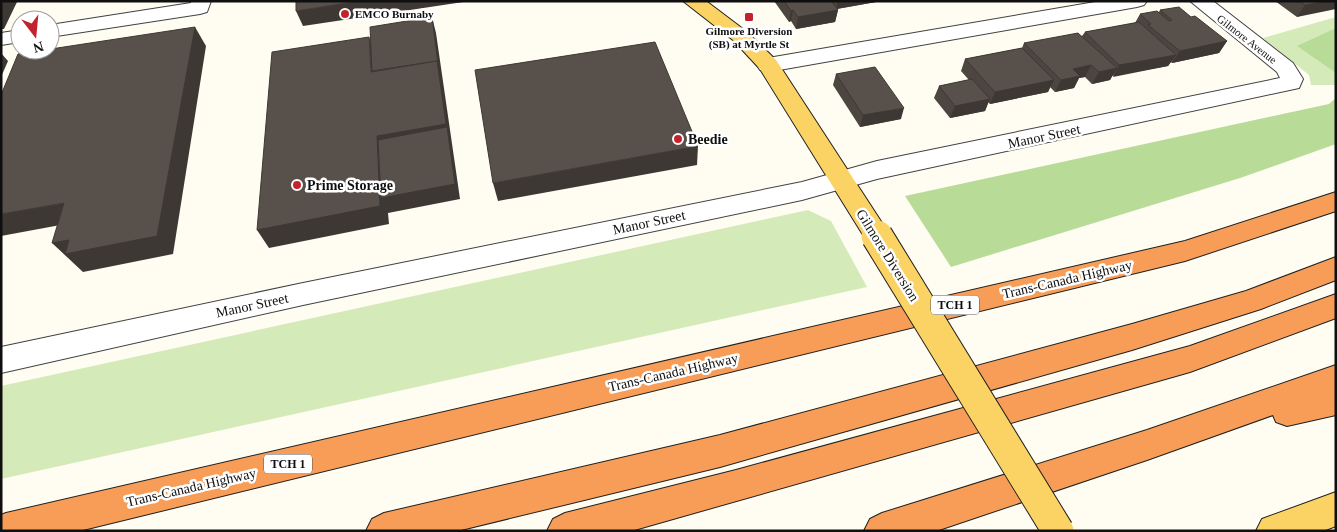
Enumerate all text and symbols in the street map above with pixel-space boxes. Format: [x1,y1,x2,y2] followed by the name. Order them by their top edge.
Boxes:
[339,8,351,20] marker: EMCO Burnaby
[355,8,434,20] place label: EMCO Burnaby
[10,10,60,60] north arrow
[743,11,755,23] marker: Gilmore Diversion (SB) at Myrtle St
[1215,12,1279,66] street label: Gilmore Avenue
[706,25,792,51] place label: Gilmore Diversion (SB) at Myrtle St
[32,38,45,56] text: N
[1007,121,1082,151] street label: Manor Street
[688,132,728,147] place label: Beedie
[672,133,684,145] marker: Beedie
[307,178,393,193] place label: Prime Storage
[291,179,303,191] marker: Prime Storage
[612,207,687,237] street label: Manor Street
[853,207,922,304] street label: Gilmore Diversion
[1001,257,1134,302] street label: Trans-Canada Highway
[215,290,290,320] street label: Manor Street
[931,296,979,314] road number: TCH 1
[607,350,740,395] street label: Trans-Canada Highway
[264,454,312,474] road number: TCH 1
[125,465,258,510] street label: Trans-Canada Highway

